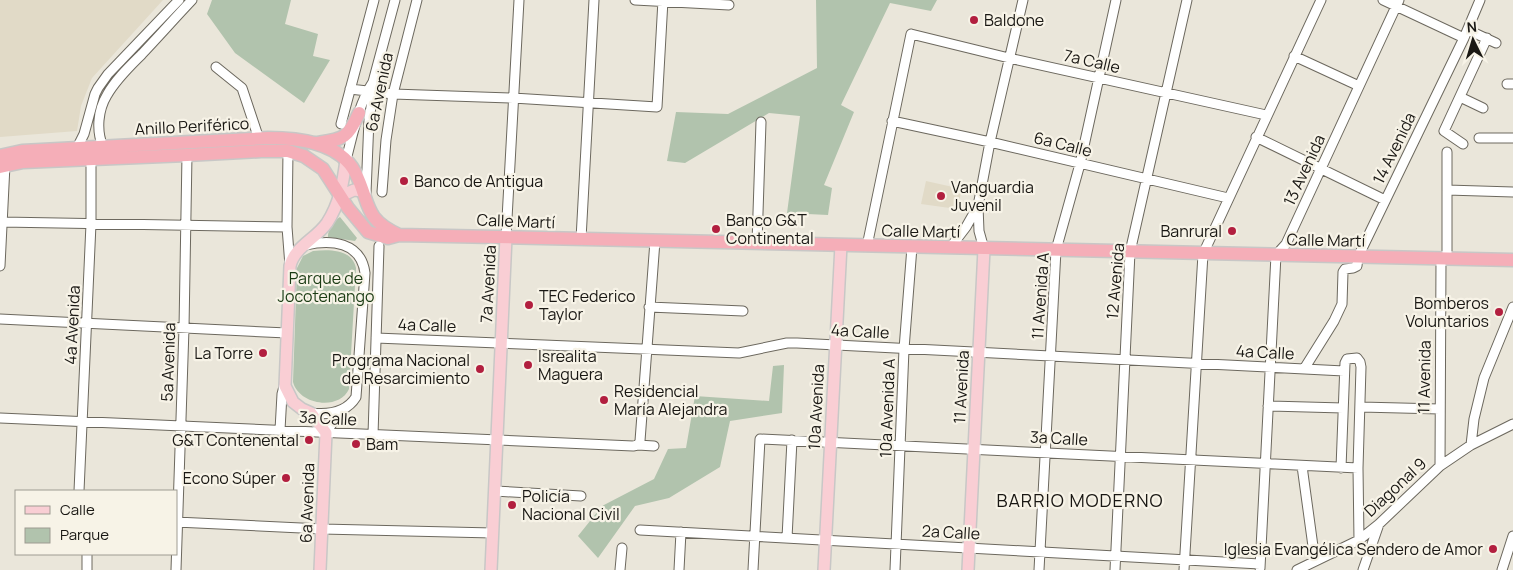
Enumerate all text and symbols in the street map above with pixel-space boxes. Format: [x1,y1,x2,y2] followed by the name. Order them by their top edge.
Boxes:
[984,9,1044,31] place label: Baldone
[968,14,980,26] marker: Baldone
[1448,15,1498,65] north arrow
[1466,17,1478,36] text: N
[1062,44,1122,78] street label: 7a Calle
[360,51,398,133] street label: 6a Avenida
[1367,109,1421,187] street label: 14 Avenida
[134,112,250,140] street label: Anillo Periférico
[1032,126,1094,162] street label: 6a Calle
[1278,131,1330,209] street label: 13 Avenida
[414,170,543,192] place label: Banco de Antigua
[398,175,410,187] marker: Banco de Antigua
[951,176,1034,216] place label: Vanguardia Juvenil
[935,190,947,202] marker: Vanguardia Juvenil
[476,209,556,233] street label: Calle Martí
[726,209,814,249] place label: Banco G&T Continental
[882,219,961,243] street label: Calle Martí
[1160,220,1222,242] place label: Banrural
[710,223,722,235] marker: Banco G&T Continental
[1226,225,1238,237] marker: Banrural
[1287,228,1366,252] street label: Calle Martí
[1101,242,1129,320] street label: 12 Avenida
[475,244,501,324] street label: 7a Avenida
[1026,252,1054,340] street label: 11 Avenida A
[278,267,375,307] park label: Parque de Jocotenango
[59,285,85,365] street label: 4a Avenida
[539,285,636,325] place label: TEC Federico Taylor
[1406,292,1489,332] place label: Bomberos Voluntarios
[523,299,535,311] marker: TEC Federico Taylor
[1493,306,1505,318] marker: Bomberos Voluntarios
[397,313,457,337] street label: 4a Calle
[830,318,890,344] street label: 4a Calle
[156,322,180,402] street label: 5a Avenida
[1235,339,1295,365] street label: 4a Calle
[1412,340,1436,414] street label: 11 Avenida
[194,342,253,364] place label: La Torre
[538,345,603,385] place label: Isrealita Maguera
[257,347,269,359] marker: La Torre
[332,349,470,389] place label: Programa Nacional de Resarcimiento
[948,350,974,424] street label: 11 Avenida
[874,358,900,458] street label: 10a Avenida A
[522,359,534,371] marker: Isrealita Maguera
[474,363,486,375] marker: Programa Nacional de Resarcimiento
[803,363,829,451] street label: 10a Avenida
[614,380,727,420] place label: Residencial María Alejandra
[598,394,610,406] marker: Residencial María Alejandra
[298,405,358,431] street label: 3a Calle
[1029,425,1089,451] street label: 3a Calle
[172,429,299,451] place label: G&T Contenental
[366,433,398,455] place label: Bam
[303,434,315,446] marker: G&T Contenental
[350,438,362,450] marker: Bam
[1359,453,1431,521] street label: Diagonal 9
[295,463,319,543] street label: 6a Avenida
[183,467,276,489] place label: Econo Súper
[280,472,292,484] marker: Econo Súper
[522,485,620,525] place label: Policía Nacional Civil
[996,488,1164,512] district label: BARRIO MODERNO
[15,490,178,555] legend
[60,499,95,520] text: Calle
[506,499,518,511] marker: Policía Nacional Civil
[921,519,981,545] street label: 2a Calle
[60,524,109,545] text: Parque
[1224,538,1483,560] place label: Iglesia Evangélica Sendero de Amor
[1487,543,1499,555] marker: Iglesia Evangélica Sendero de Amor

